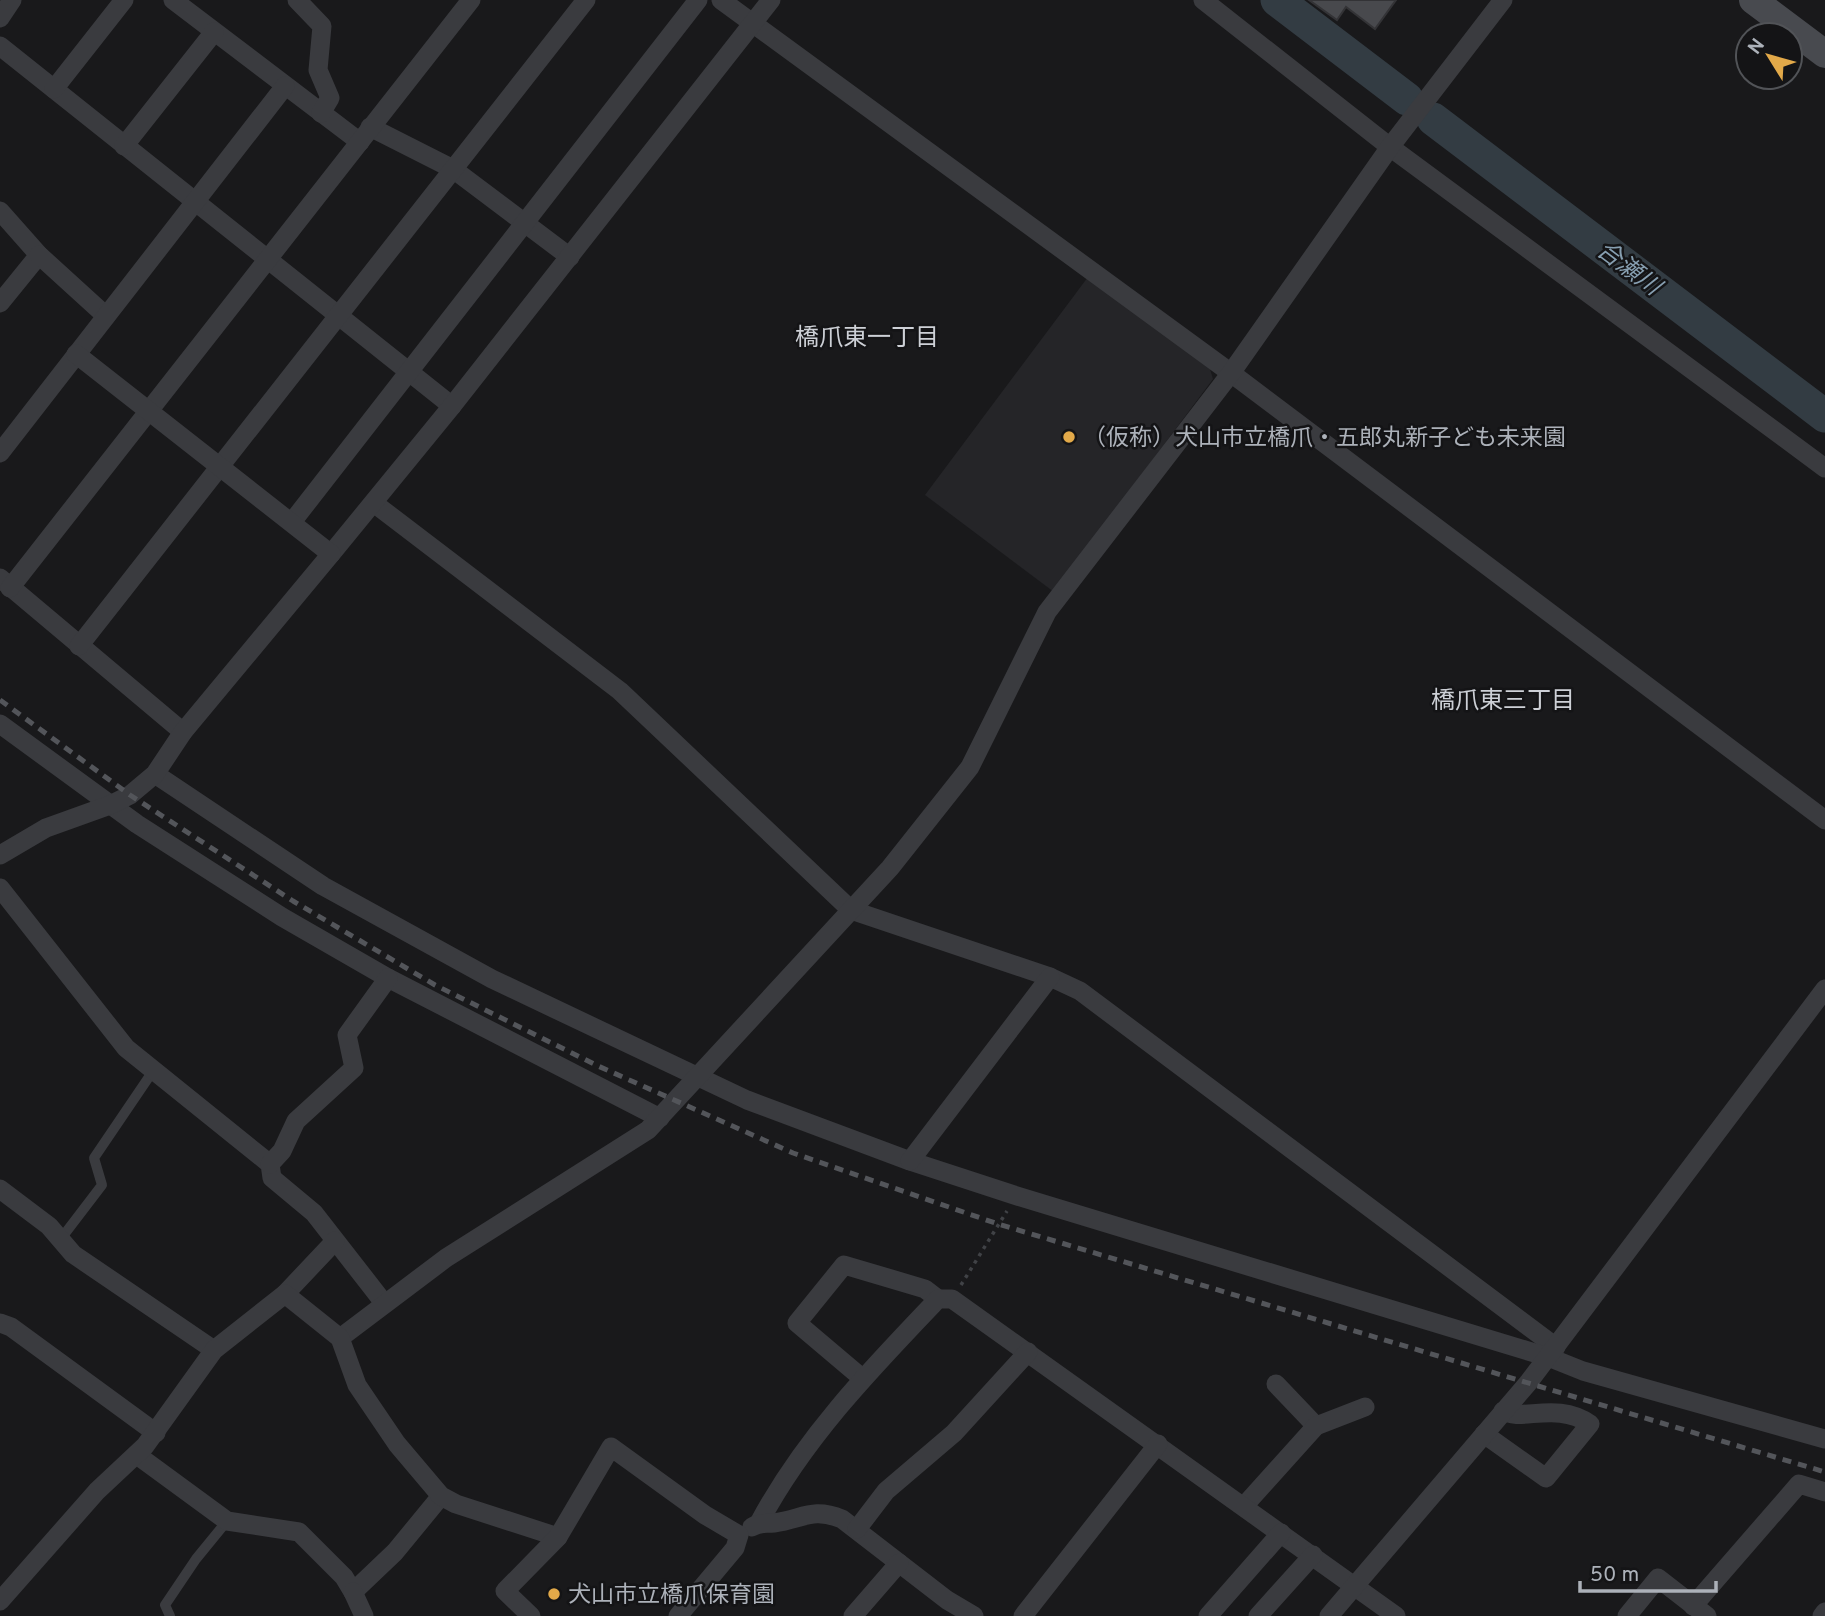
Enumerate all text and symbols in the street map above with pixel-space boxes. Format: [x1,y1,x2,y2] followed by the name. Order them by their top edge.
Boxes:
[1734,21,1804,91] north arrow
[1743,34,1771,60] text: N
[1590,236,1668,305] water label: 合瀬川
[795,324,939,354] district label: 橋爪東一丁目
[1083,425,1566,454] place label: （仮称）犬山市立橋爪・五郎丸新子ども未来園
[1061,429,1077,445] marker: （仮称）犬山市立橋爪・五郎丸新子ども未来園
[1431,687,1575,717] district label: 橋爪東三丁目
[1580,1550,1716,1594] scale bar
[1590,1562,1639,1589] text: 50 m
[568,1582,775,1611] place label: 犬山市立橋爪保育園
[546,1586,562,1602] marker: 犬山市立橋爪保育園

